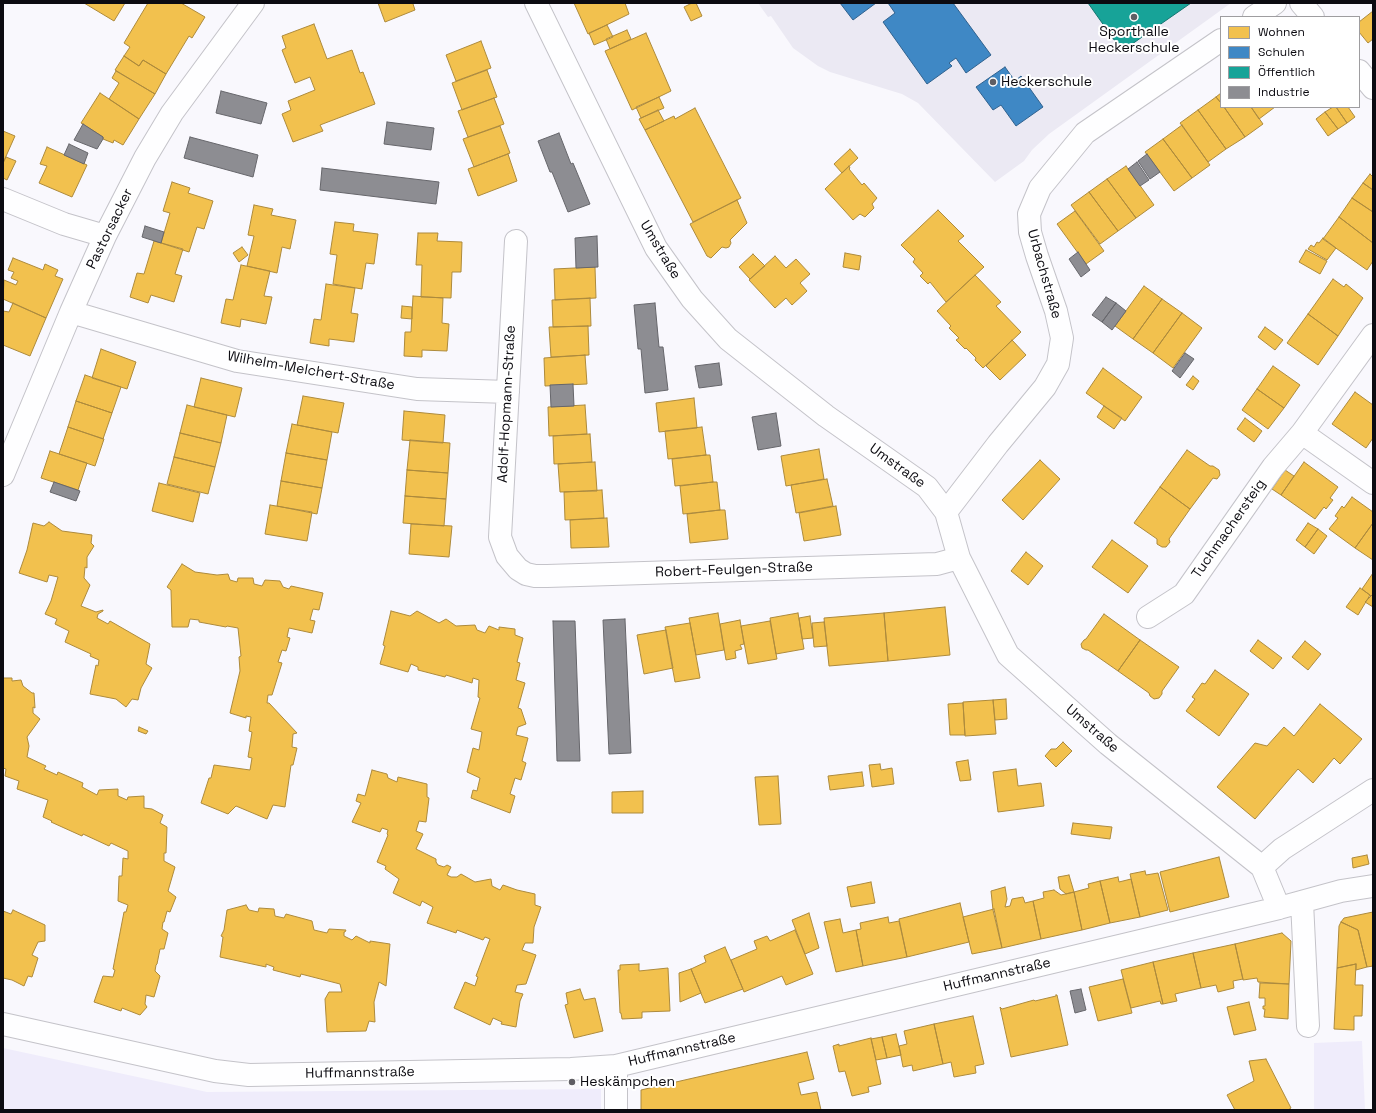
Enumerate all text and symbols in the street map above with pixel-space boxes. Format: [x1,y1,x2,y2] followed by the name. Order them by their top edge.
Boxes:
[1129,12,1139,22] marker: Sporthalle Heckerschule
[1220,16,1360,108] legend
[1089,24,1179,56] place label: Sporthalle Heckerschule
[1258,24,1305,40] text: Wohnen
[1258,44,1305,60] text: Schulen
[1258,64,1315,80] text: Öffentlich
[1001,74,1092,90] place label: Heckerschule
[988,77,998,87] marker: Heckerschule
[1258,84,1310,100] text: Industrie
[83,186,137,272] street label: Pastorsacker
[636,218,684,282] street label: Umstraße
[1023,227,1065,321] street label: Urbachstraße
[494,325,520,483] street label: Adolf-Hopmann-Straße
[226,348,396,394] street label: Wilhelm-Melchert-Straße
[866,440,928,492] street label: Umstraße
[1189,476,1269,582] street label: Tuchmachersteig
[655,559,813,581] street label: Robert-Feulgen-Straße
[1062,701,1122,757] street label: Umstraße
[942,954,1052,996] street label: Huffmannstraße
[627,1029,737,1071] street label: Huffmannstraße
[305,1064,415,1082] street label: Huffmannstraße
[580,1074,675,1090] place label: Heskämpchen
[567,1077,577,1087] marker: Heskämpchen

